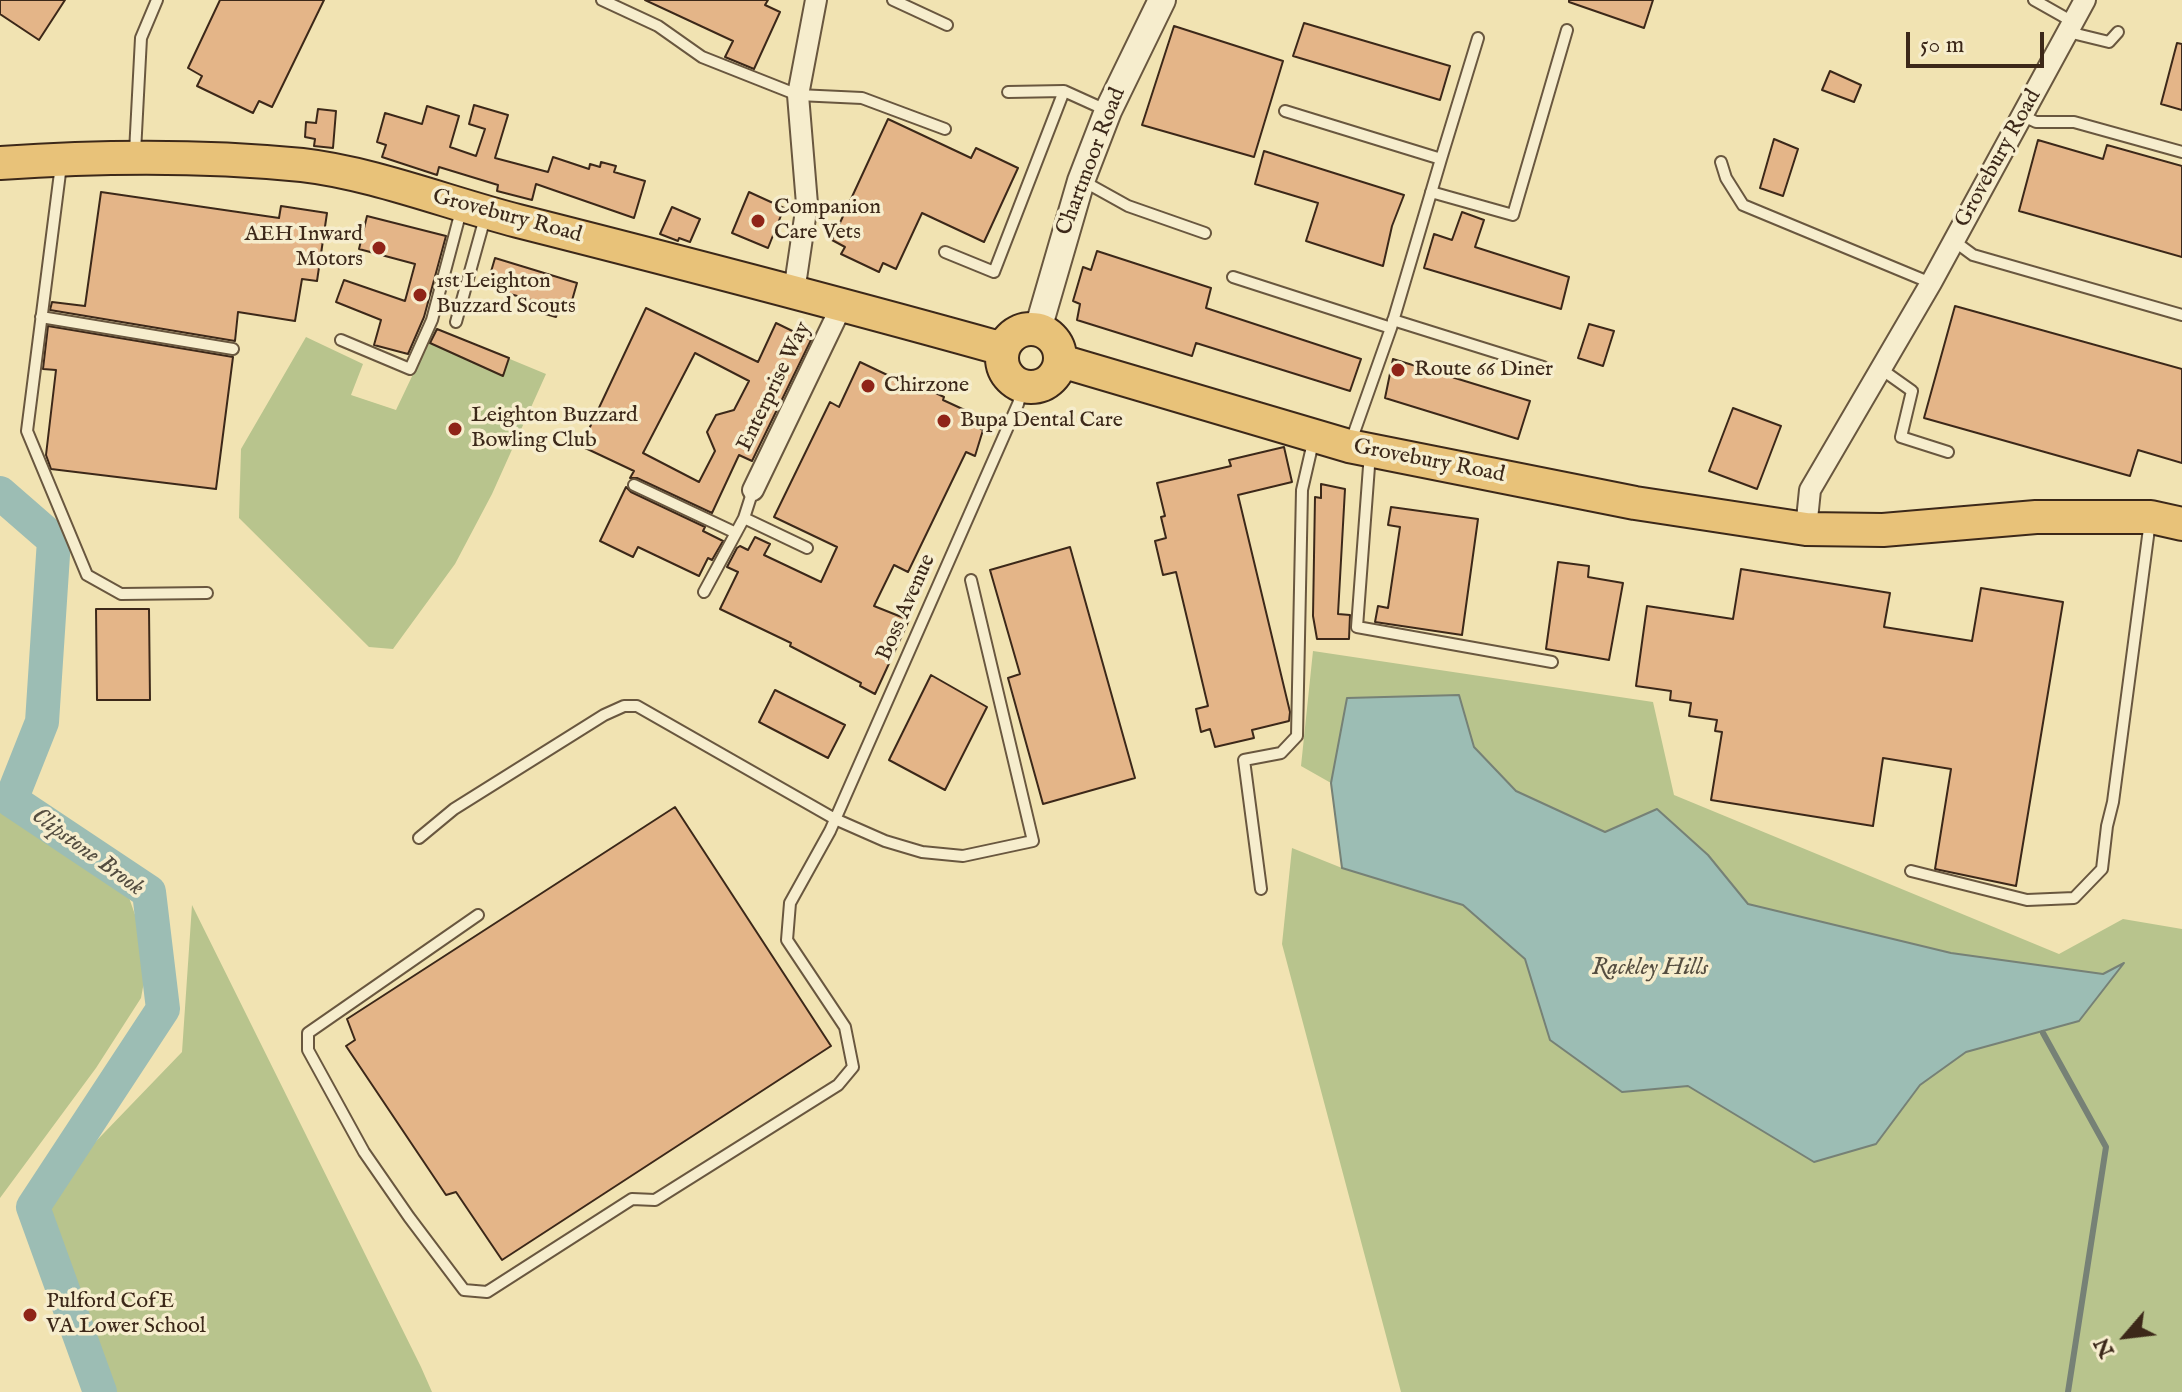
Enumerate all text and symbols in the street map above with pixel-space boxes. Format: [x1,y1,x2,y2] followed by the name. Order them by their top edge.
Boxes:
[1910,16,2048,66] scale bar
[1920,30,1964,61] text: 50 m
[1052,85,1132,239] street label: Chartmoor Road
[1950,85,2048,233] street label: Grovebury Road
[429,184,585,250] street label: Grovebury Road
[774,195,881,246] place label: Companion Care Vets
[749,212,767,230] marker: Companion Care Vets
[245,222,363,274] place label: AEH Inward Motors
[370,239,388,257] marker: AEH Inward Motors
[436,269,576,320] place label: 1st Leighton Buzzard Scouts
[411,286,429,304] marker: 1st Leighton Buzzard Scouts
[732,318,818,456] street label: Enterprise Way
[1414,357,1553,383] place label: Route 66 Diner
[1389,361,1407,379] marker: Route 66 Diner
[884,373,969,399] place label: Chirzone
[859,377,877,395] marker: Chirzone
[471,403,638,454] place label: Leighton Buzzard Bowling Club
[960,408,1123,434] place label: Bupa Dental Care
[935,412,953,430] marker: Bupa Dental Care
[446,420,464,438] marker: Leighton Buzzard Bowling Club
[1351,434,1507,490] street label: Grovebury Road
[872,551,942,665] street label: Boss Avenue
[25,803,149,903] water label: Clipstone Brook
[1592,955,1708,983] water label: Rackley Hills
[46,1289,206,1340] place label: Pulford CofE VA Lower School
[2086,1296,2166,1376] north arrow
[21,1306,39,1324] marker: Pulford CofE VA Lower School
[2088,1332,2122,1362] text: N

